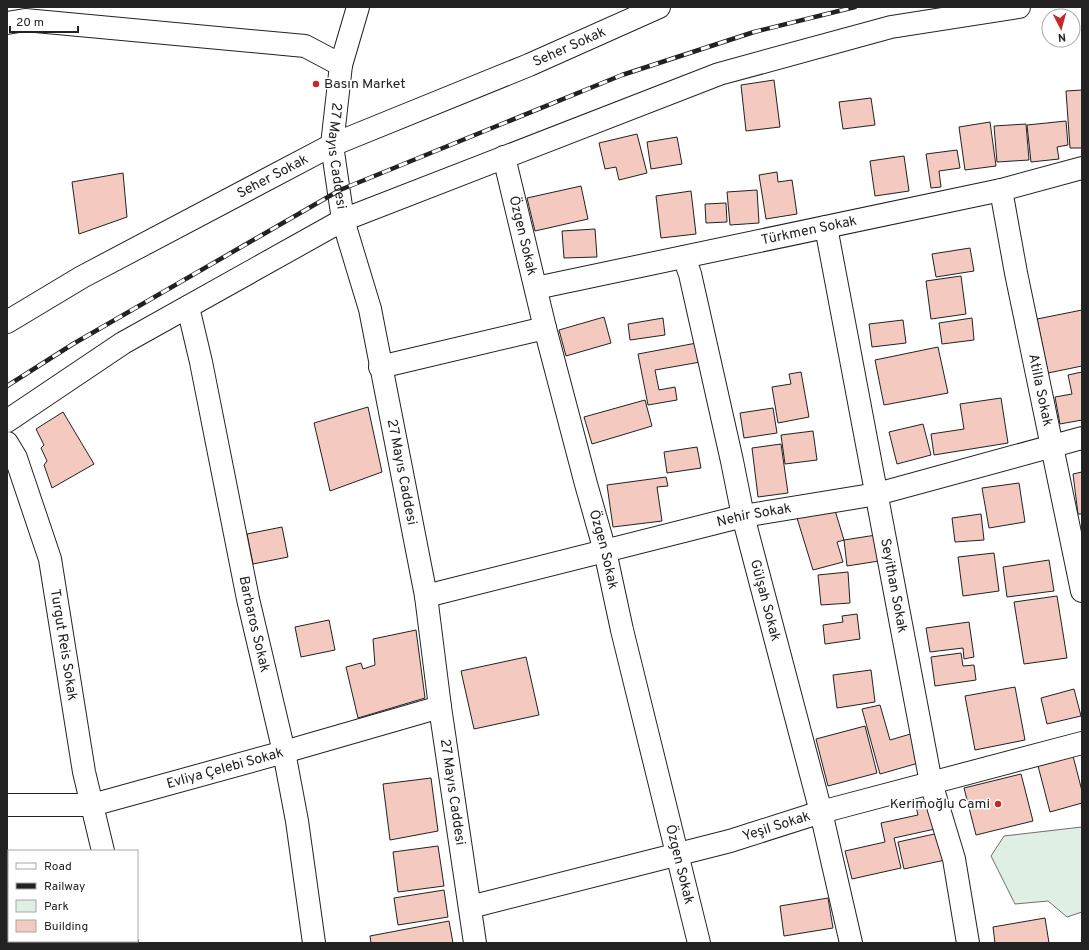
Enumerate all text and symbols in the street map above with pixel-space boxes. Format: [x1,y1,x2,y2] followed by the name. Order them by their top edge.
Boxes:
[10,8,78,34] scale bar
[1041,8,1081,48] north arrow
[16,15,44,31] text: 20 m
[530,23,608,71] street label: Seher Sokak
[1057,30,1067,44] text: N
[324,76,406,93] place label: Basın Market
[311,79,321,89] marker: Basın Market
[323,102,350,210] street label: 27 Mayıs Caddesi
[234,151,311,202] street label: Seher Sokak
[505,194,541,277] street label: Özgen Sokak
[760,212,858,249] street label: Türkmen Sokak
[1024,352,1056,428] street label: Atilla Sokak
[383,418,420,527] street label: 27 Mayıs Caddesi
[715,500,793,531] street label: Nehir Sokak
[585,508,622,591] street label: Özgen Sokak
[876,537,911,634] street label: Seyithan Sokak
[746,558,784,643] street label: Gülşah Sokak
[235,574,273,674] street label: Barbaros Sokak
[46,588,81,702] street label: Turgut Reis Sokak
[436,738,469,846] street label: 27 Mayıs Caddesi
[165,744,285,792] street label: Evliya Çelebi Sokak
[890,796,990,813] place label: Kerimoğlu Cami
[993,799,1003,809] marker: Kerimoğlu Cami
[741,807,812,845] street label: Yeşil Sokak
[662,823,698,906] street label: Özgen Sokak
[8,850,138,942] legend
[44,859,72,875] text: Road
[44,879,85,895] text: Railway
[44,899,69,915] text: Park
[44,919,88,935] text: Building

